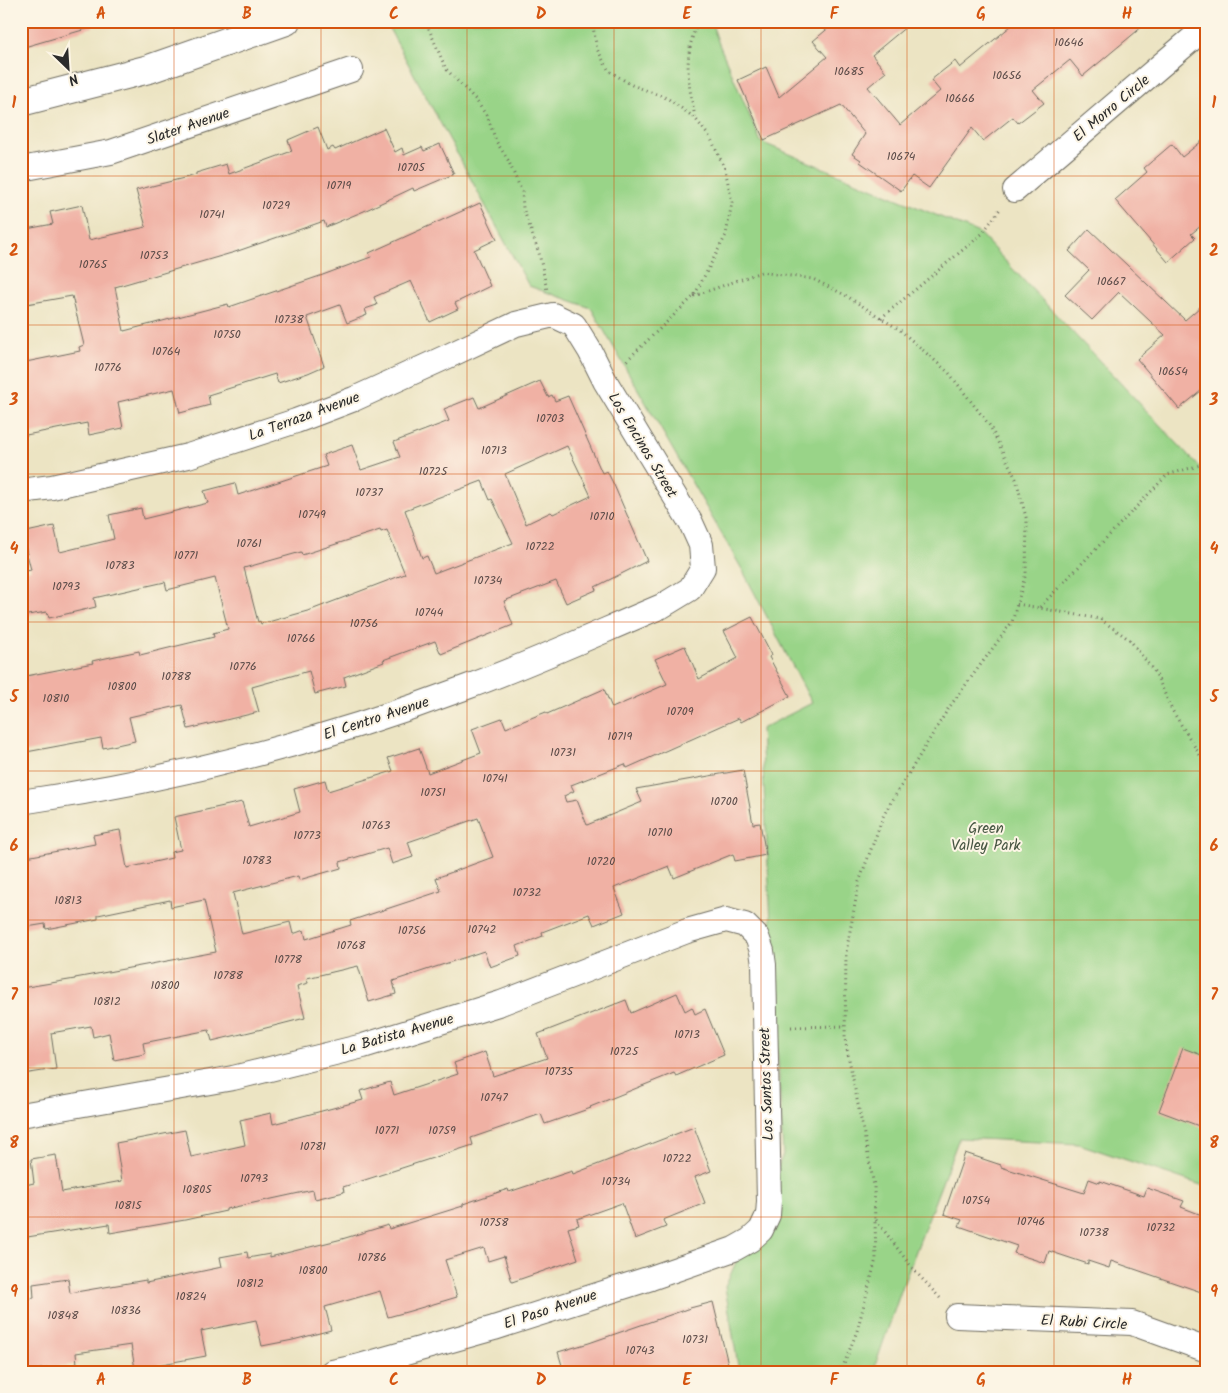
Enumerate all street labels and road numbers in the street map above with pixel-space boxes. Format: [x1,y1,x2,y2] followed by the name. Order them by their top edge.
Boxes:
[1068,69,1156,148] street label: El Morro Circle
[144,101,233,152] street label: Slater Avenue
[245,386,364,448] street label: La Terraza Avenue
[601,388,683,503] street label: Los Encinos Street
[320,690,433,747] street label: El Centro Avenue
[338,1007,457,1063] street label: La Batista Avenue
[753,1027,781,1141] street label: Los Santos Street
[500,1283,600,1336] street label: El Paso Avenue
[1040,1309,1128,1337] street label: El Rubi Circle

